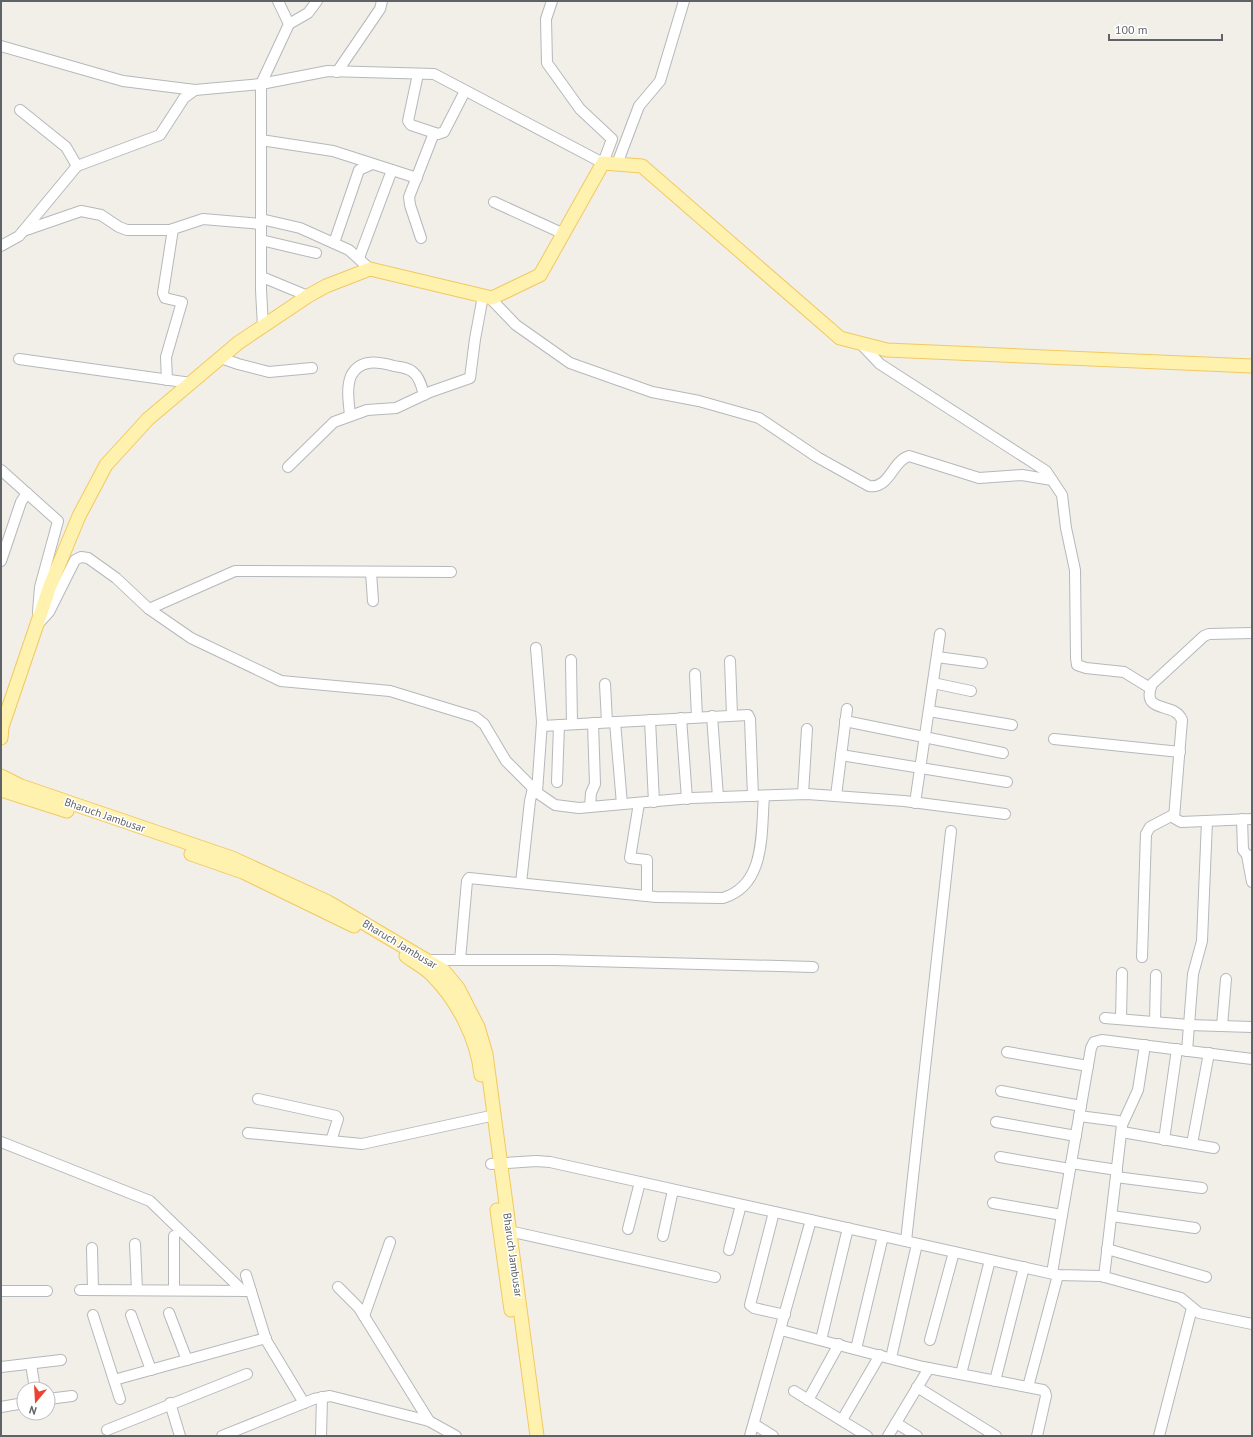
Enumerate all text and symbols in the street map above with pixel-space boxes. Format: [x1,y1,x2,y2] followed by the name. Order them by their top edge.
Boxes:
[1109,16,1222,42] scale bar
[1115,22,1148,37] text: 100 m
[63,795,148,836] street label: Bharuch Jambusar
[360,916,440,972] street label: Bharuch Jambusar
[500,1212,526,1298] street label: Bharuch Jambusar
[16,1381,56,1421] north arrow
[27,1403,39,1418] text: N

